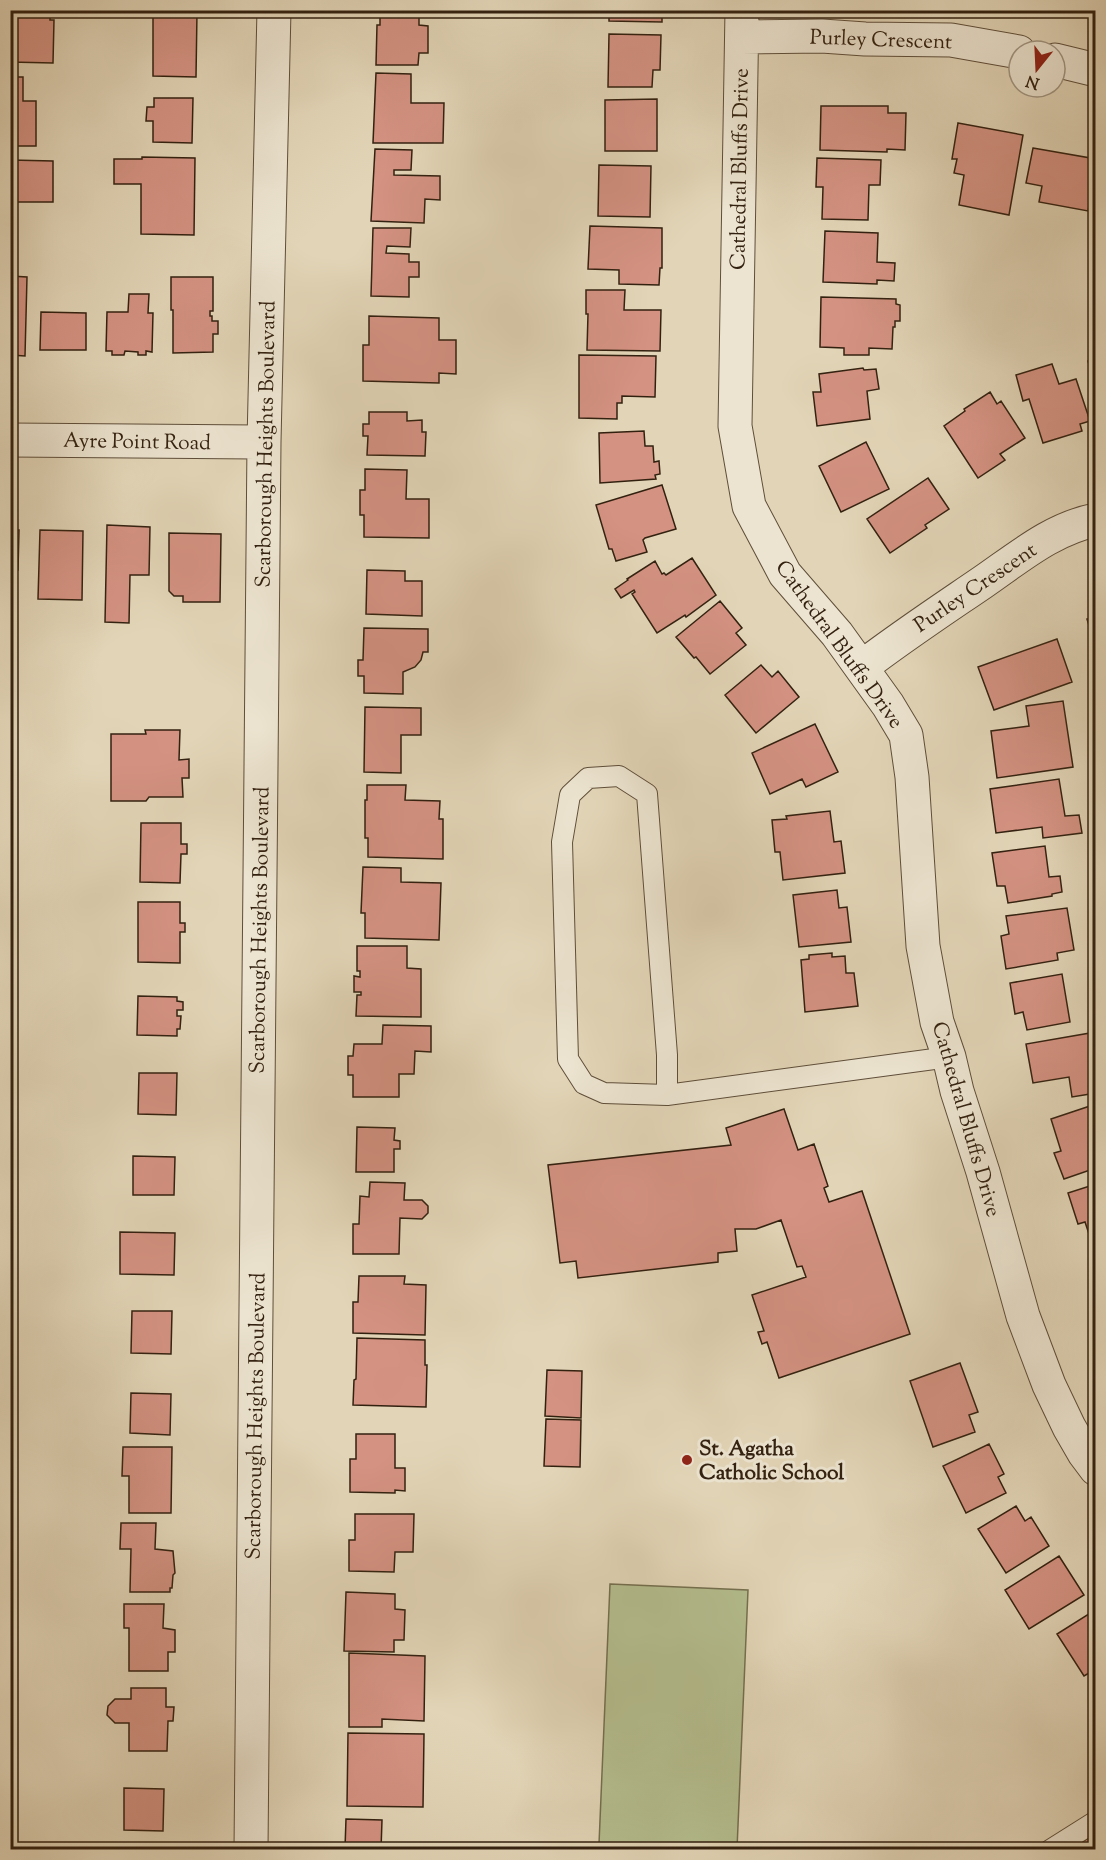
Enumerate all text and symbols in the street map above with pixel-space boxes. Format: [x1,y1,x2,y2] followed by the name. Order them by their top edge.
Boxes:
[809,24,953,58] street label: Purley Crescent
[1007,39,1067,99] north arrow
[724,68,758,270] street label: Cathedral Bluffs Drive
[1023,68,1043,94] text: N
[249,300,285,588] street label: Scarborough Heights Boulevard
[63,427,211,459] street label: Ayre Point Road
[909,536,1044,641] street label: Purley Crescent
[767,555,910,736] street label: Cathedral Bluffs Drive
[243,786,279,1074] street label: Scarborough Heights Boulevard
[923,1019,1007,1221] street label: Cathedral Bluffs Drive
[239,1272,275,1560] street label: Scarborough Heights Boulevard
[699,1435,844,1489] place label: St. Agatha Catholic School
[680,1453,694,1467] marker: St. Agatha Catholic School

